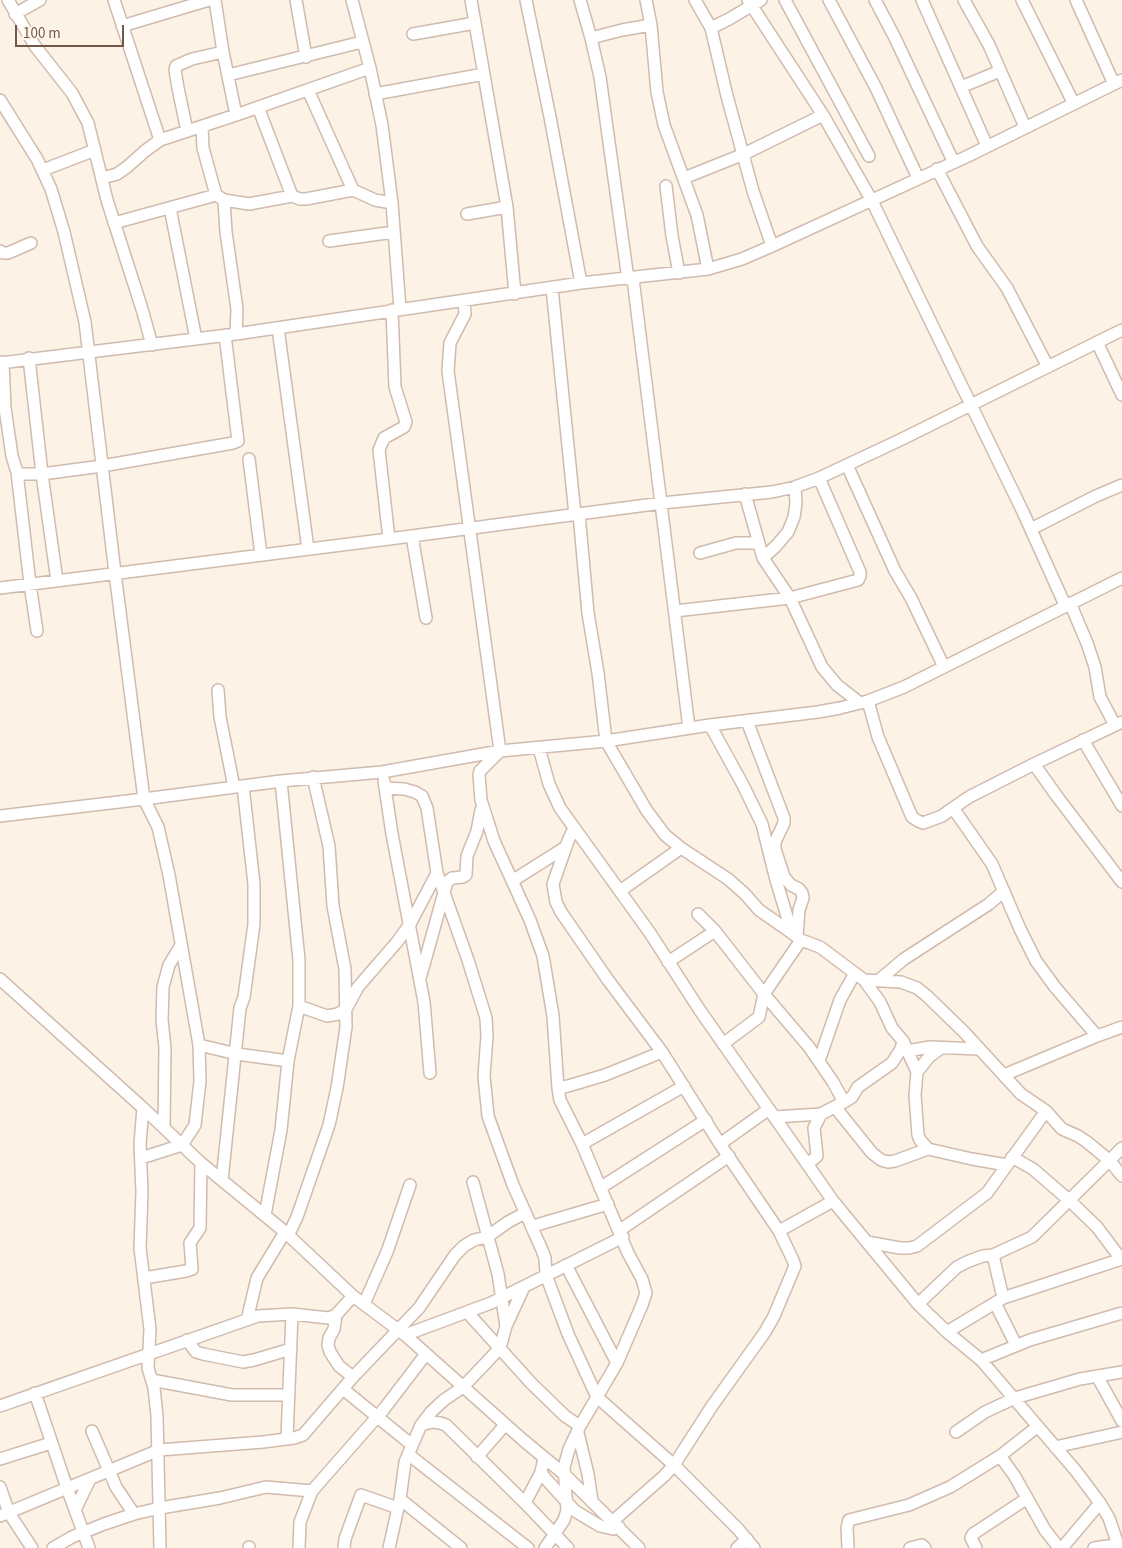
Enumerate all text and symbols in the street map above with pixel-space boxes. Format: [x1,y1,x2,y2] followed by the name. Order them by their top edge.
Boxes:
[18,15,126,47] scale bar
[23,23,61,44] text: 100 m

